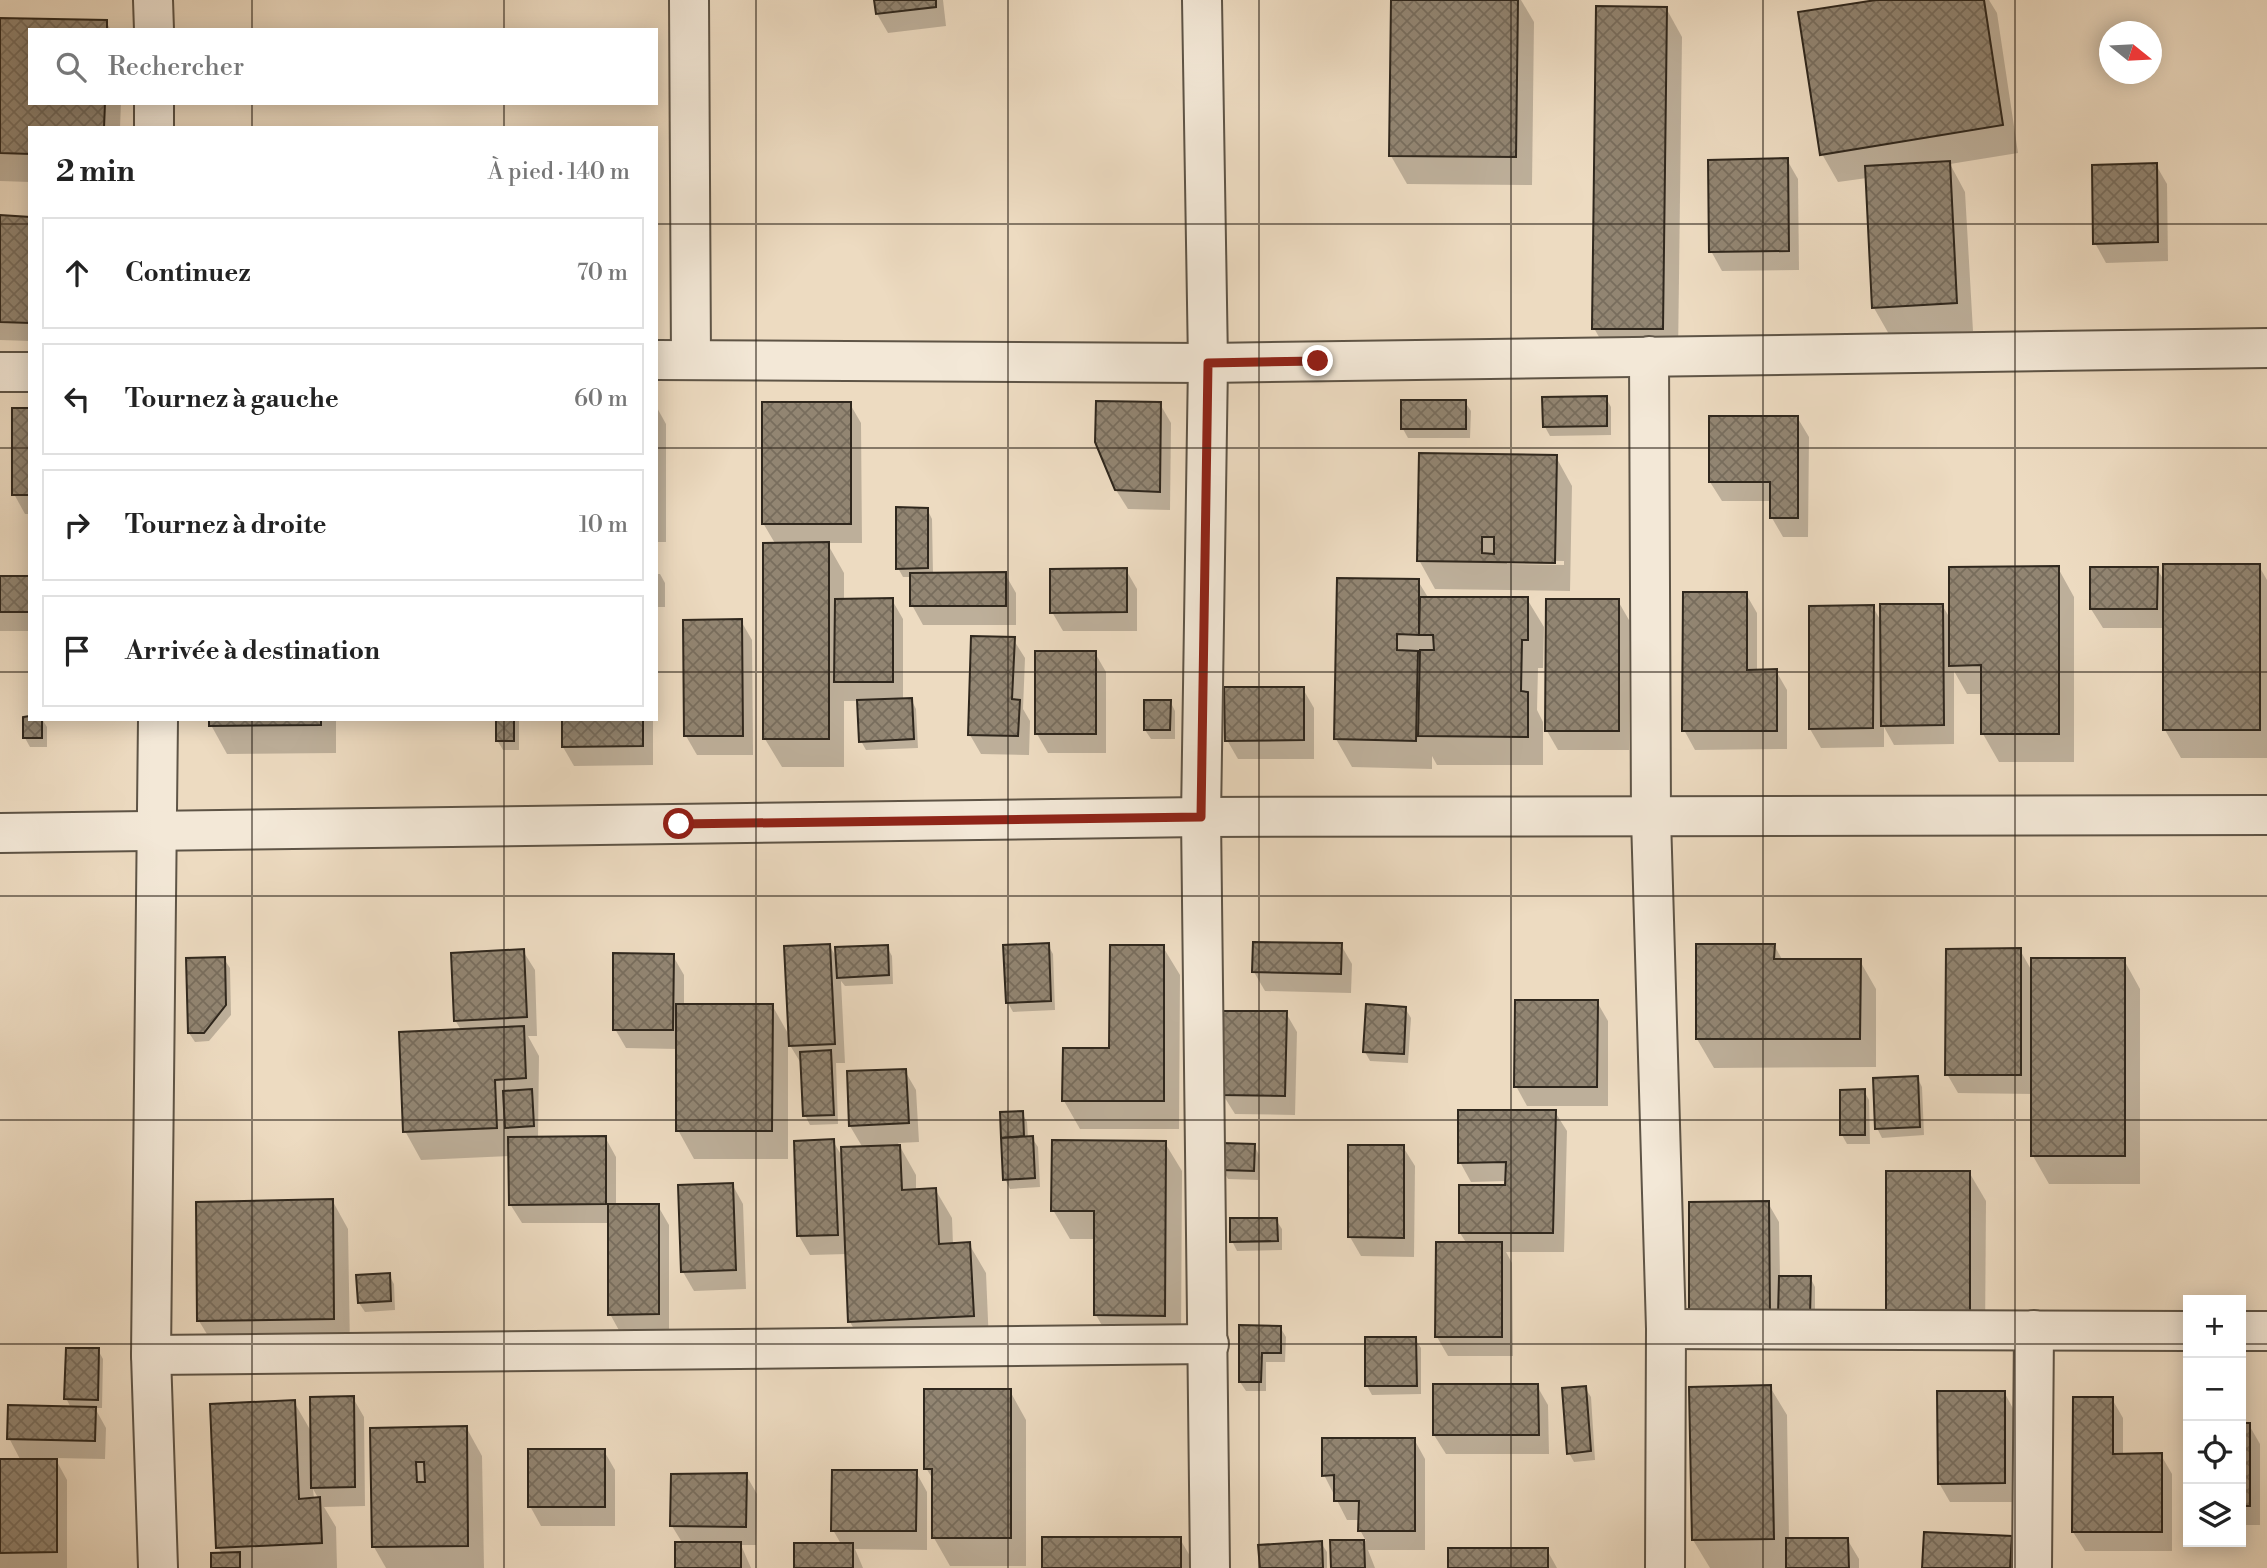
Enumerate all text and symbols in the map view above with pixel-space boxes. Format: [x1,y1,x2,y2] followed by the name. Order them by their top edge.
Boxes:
[2099,21,2162,84] north arrow
[28,28,658,105] search box
[52,48,90,86] icon: search
[108,51,244,83] text: Rechercher
[56,153,135,191] text: 2 min
[488,158,630,186] text: À pied · 140 m
[58,254,96,292] icon: ahead
[125,257,251,289] text: Continuez
[577,259,628,287] text: 70 m
[1302,345,1333,376] route end
[58,380,96,418] icon: left
[125,383,339,415] text: Tournez à gauche
[574,385,628,413] text: 60 m
[58,506,96,544] icon: right
[125,509,327,541] text: Tournez à droite
[579,511,628,539] text: 10 m
[58,632,96,670] icon: arrive
[125,635,380,667] text: Arrivée à destination
[663,808,694,839] route start
[2183,1295,2246,1547] map controls
[2183,1295,2246,1358] button: +
[2183,1358,2246,1421] button: −
[2183,1421,2246,1484] button: locate
[2183,1484,2246,1547] button: layers

